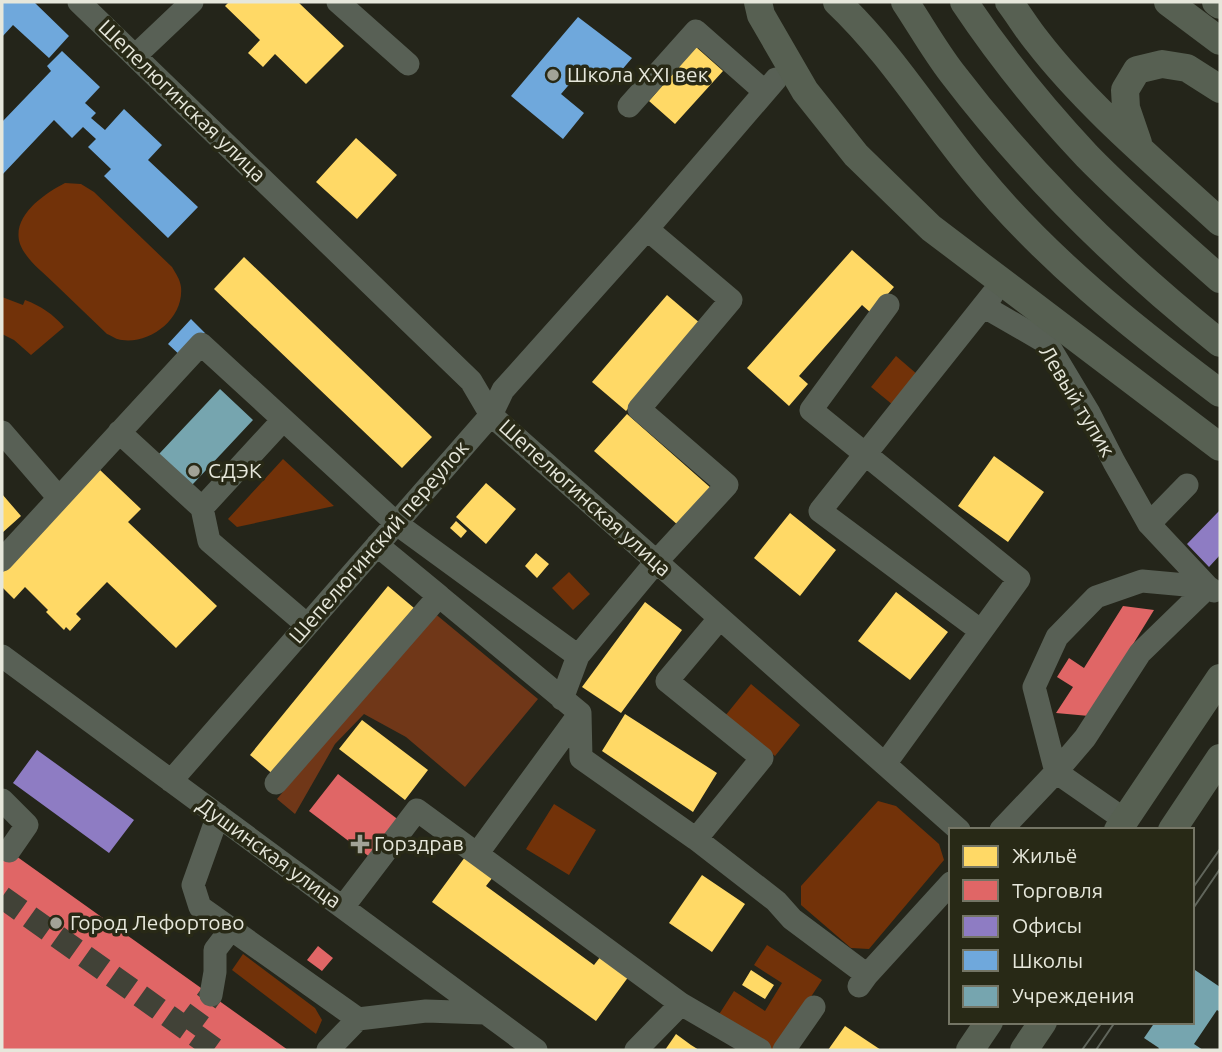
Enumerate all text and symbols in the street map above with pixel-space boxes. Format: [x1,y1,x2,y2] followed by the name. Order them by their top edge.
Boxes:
[94,14,271,186] street label: Шепелюгинская улица
[567,62,709,86] place label: Школа XXI век
[545,67,561,83] marker: Школа XXI век
[1035,340,1121,461] street label: Левый тупик
[495,414,676,581] street label: Шепелюгинская улица
[284,435,473,648] street label: Шепелюгинский переулок
[208,458,262,482] place label: СДЭК
[186,463,202,479] marker: СДЭК
[193,792,346,912] street label: Душинская улица
[949,828,1194,1024] legend
[374,831,464,855] place label: Горздрав
[352,836,368,852] marker: Горздрав
[1012,843,1077,867] text: Жильё
[1012,878,1103,902] text: Торговля
[70,910,244,934] place label: Город Лефортово
[1012,913,1082,937] text: Офисы
[48,915,64,931] marker: Город Лефортово
[1012,948,1083,972] text: Школы
[1012,983,1135,1007] text: Учреждения

